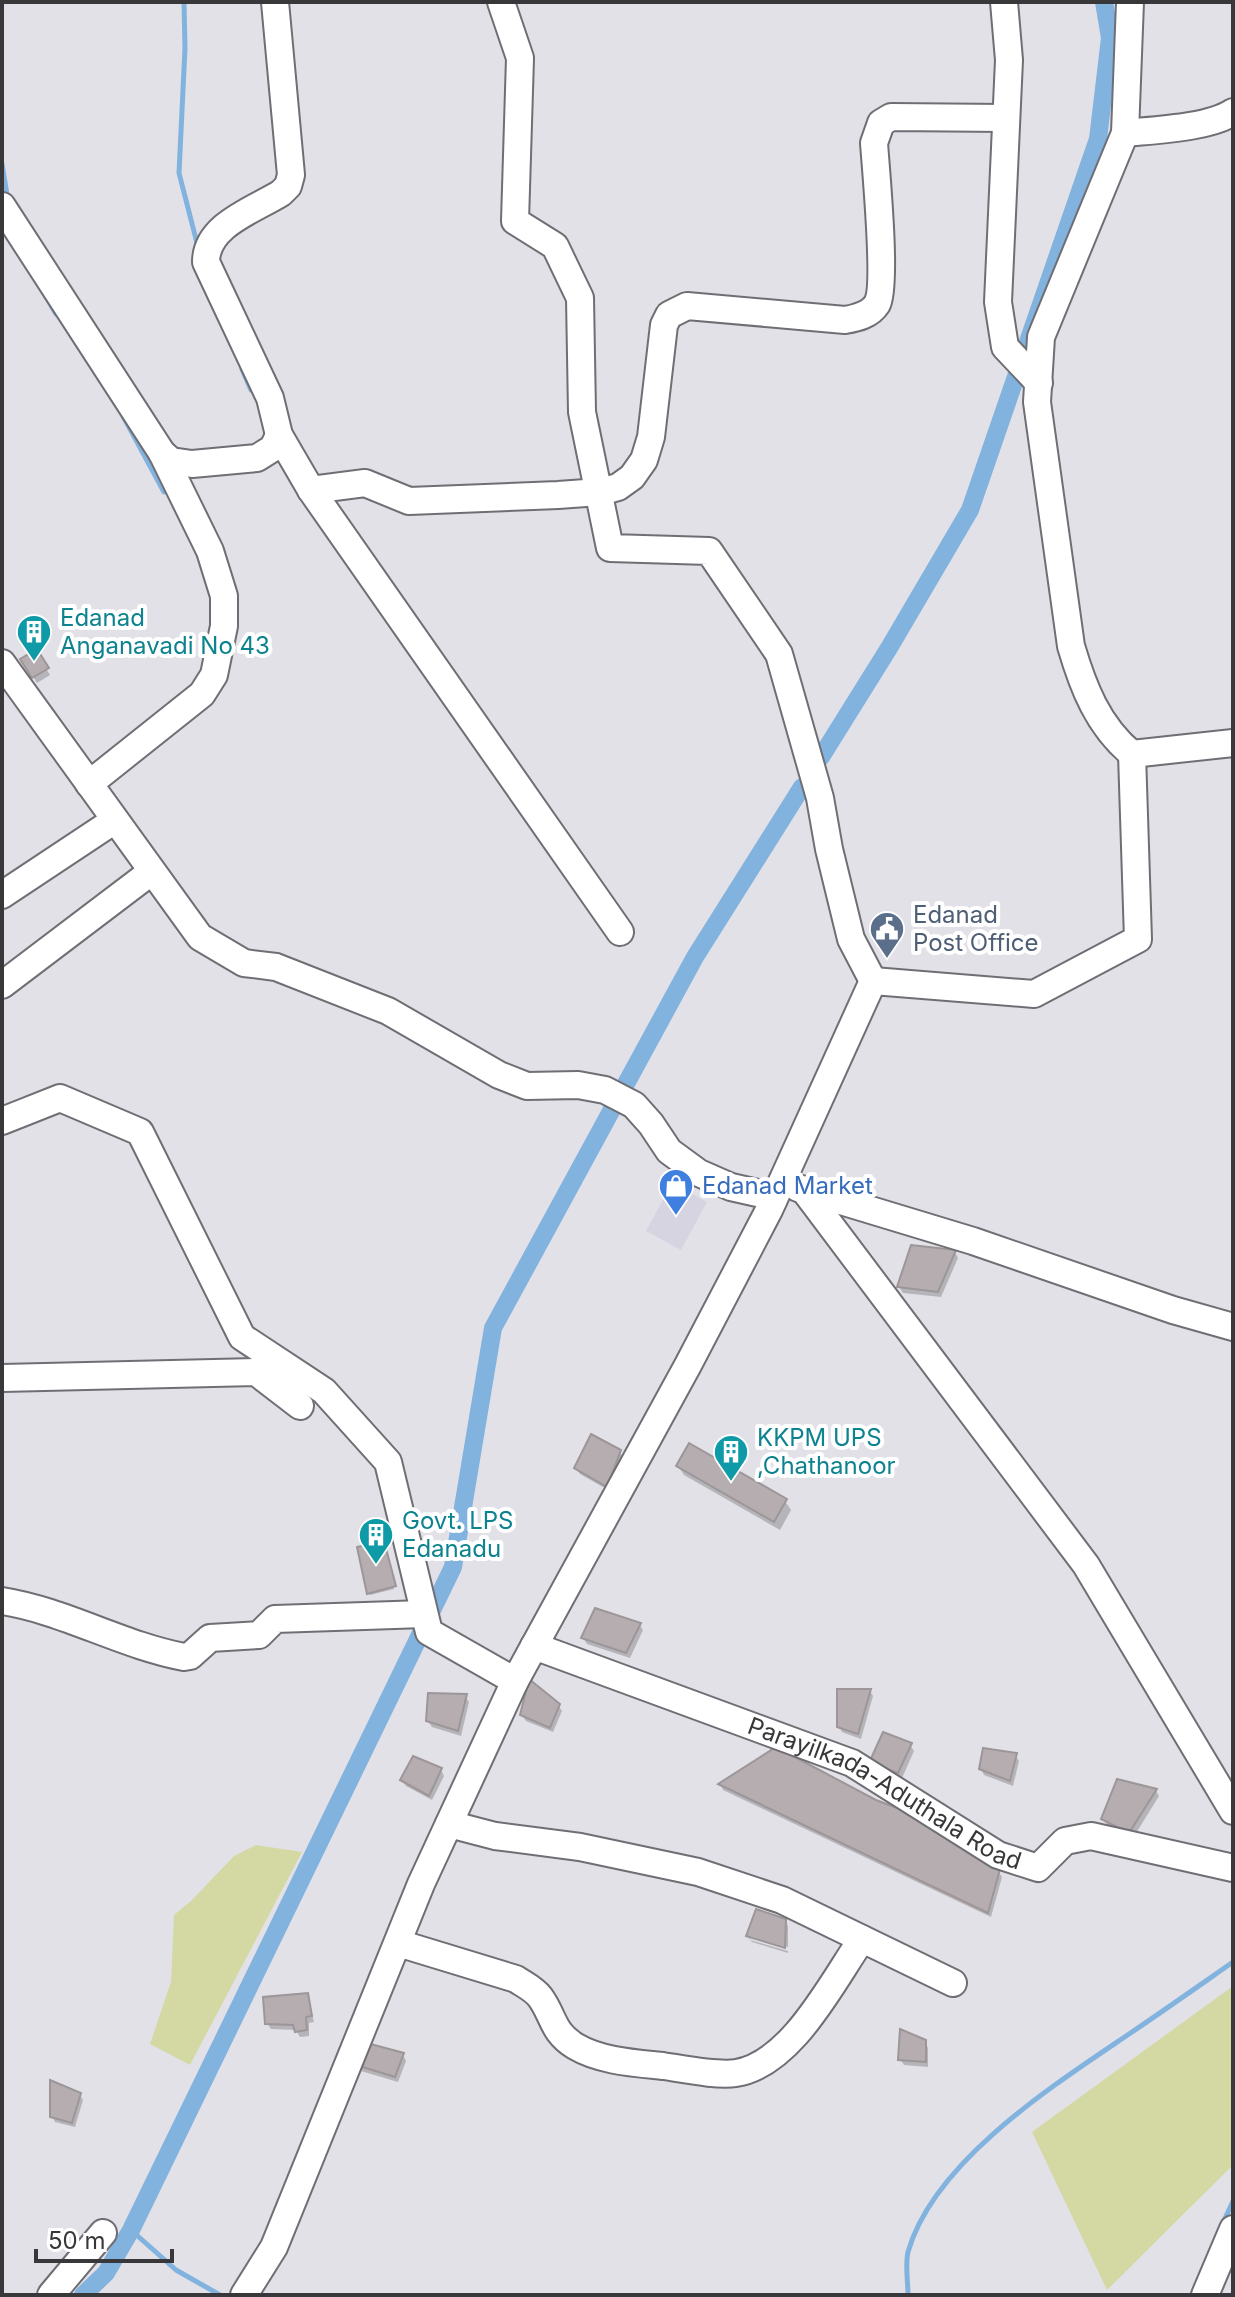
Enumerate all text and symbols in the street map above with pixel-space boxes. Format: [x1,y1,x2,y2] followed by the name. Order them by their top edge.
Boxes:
[60,603,270,660] place label: Edanad Anganavadi No 43
[15,613,53,663] building icon: Edanad Anganavadi No 43
[913,900,1039,957] place label: Edanad Post Office
[868,910,906,960] public building icon: Edanad Post Office
[657,1167,695,1217] shop icon: Edanad Market
[702,1171,873,1200] place label: Edanad Market
[757,1423,896,1480] place label: KKPM UPS ,Chathanoor
[712,1433,750,1483] building icon: KKPM UPS ,Chathanoor
[402,1506,513,1563] place label: Govt. LPS Edanadu
[357,1516,395,1566] building icon: Govt. LPS Edanadu
[744,1711,1025,1876] street label: Parayilkada-Aduthala Road
[36,2213,172,2263] scale bar
[48,2226,106,2255] text: 50 m

